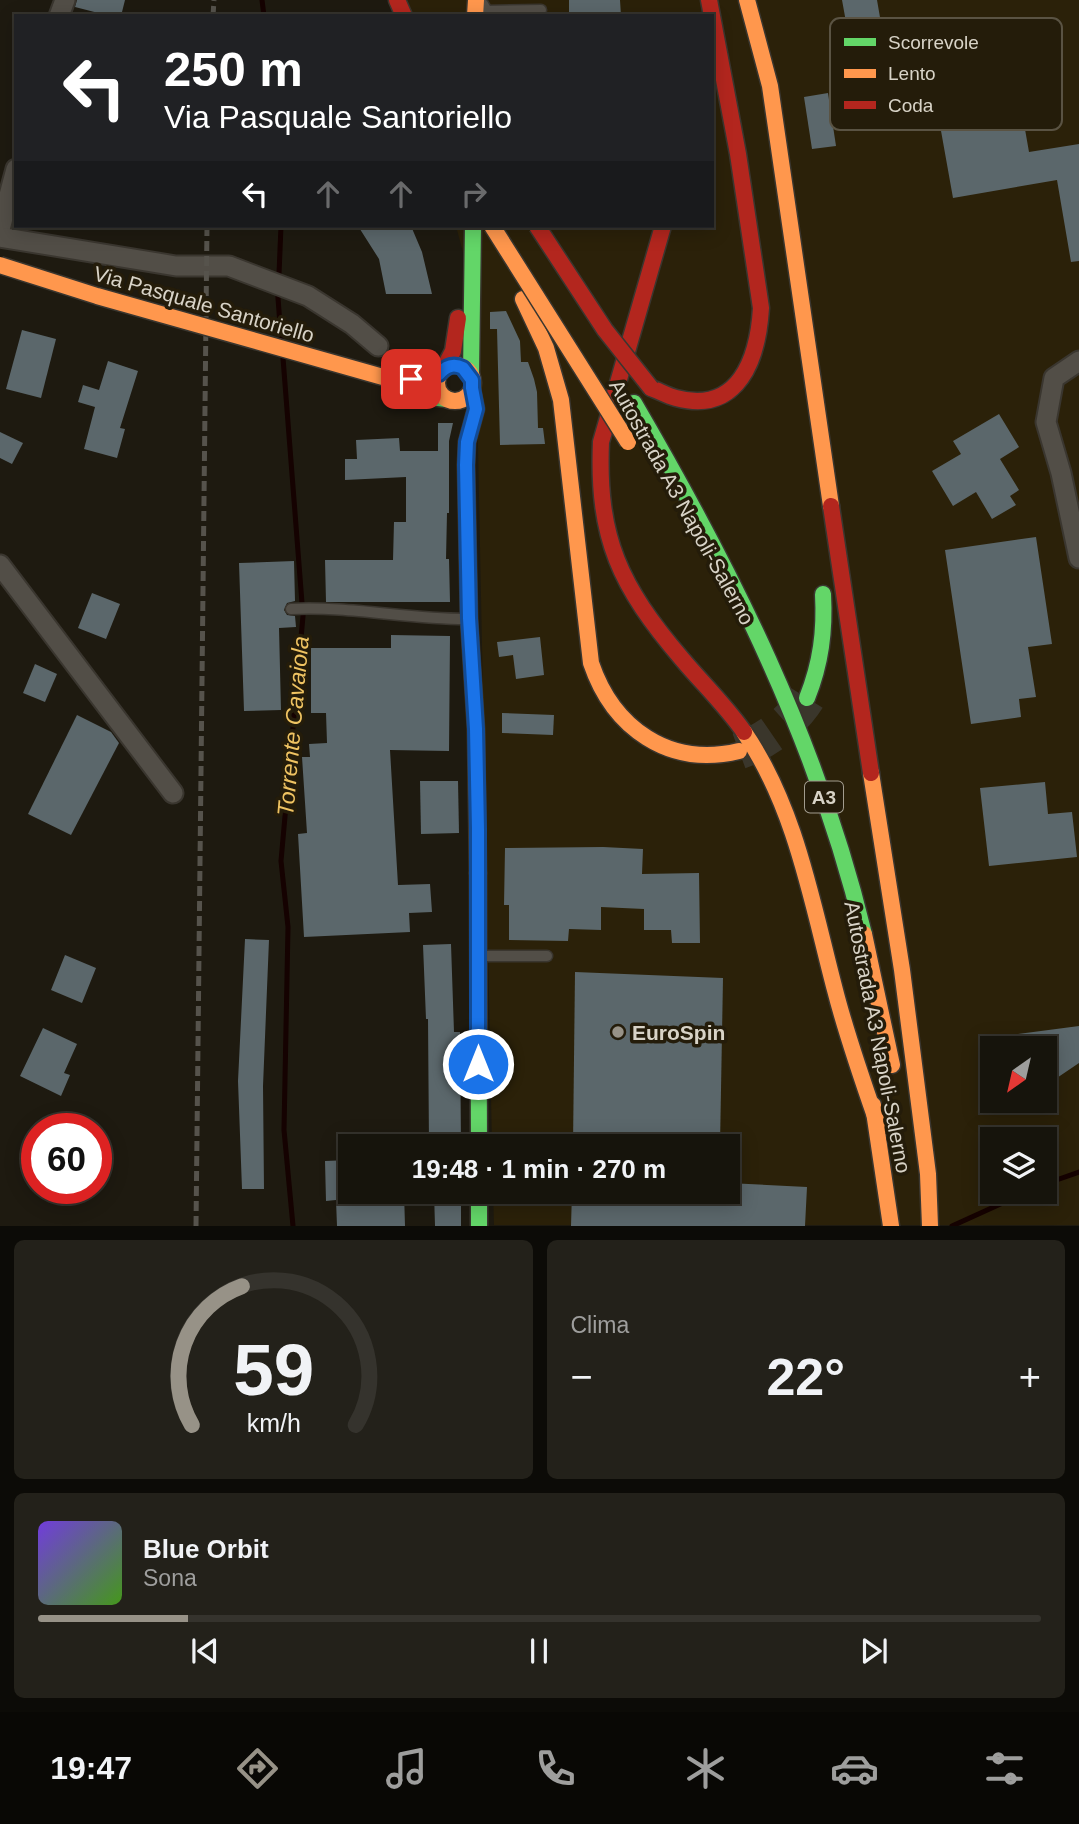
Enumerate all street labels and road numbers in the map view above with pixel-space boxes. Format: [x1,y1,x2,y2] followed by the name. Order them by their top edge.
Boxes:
[91,261,317,347] street label: Via Pasquale Santoriello
[605,375,759,629] street label: Autostrada A3 Napoli-Salerno
[805,782,843,812] road number: A3
[840,899,916,1175] street label: Autostrada A3 Napoli-Salerno

